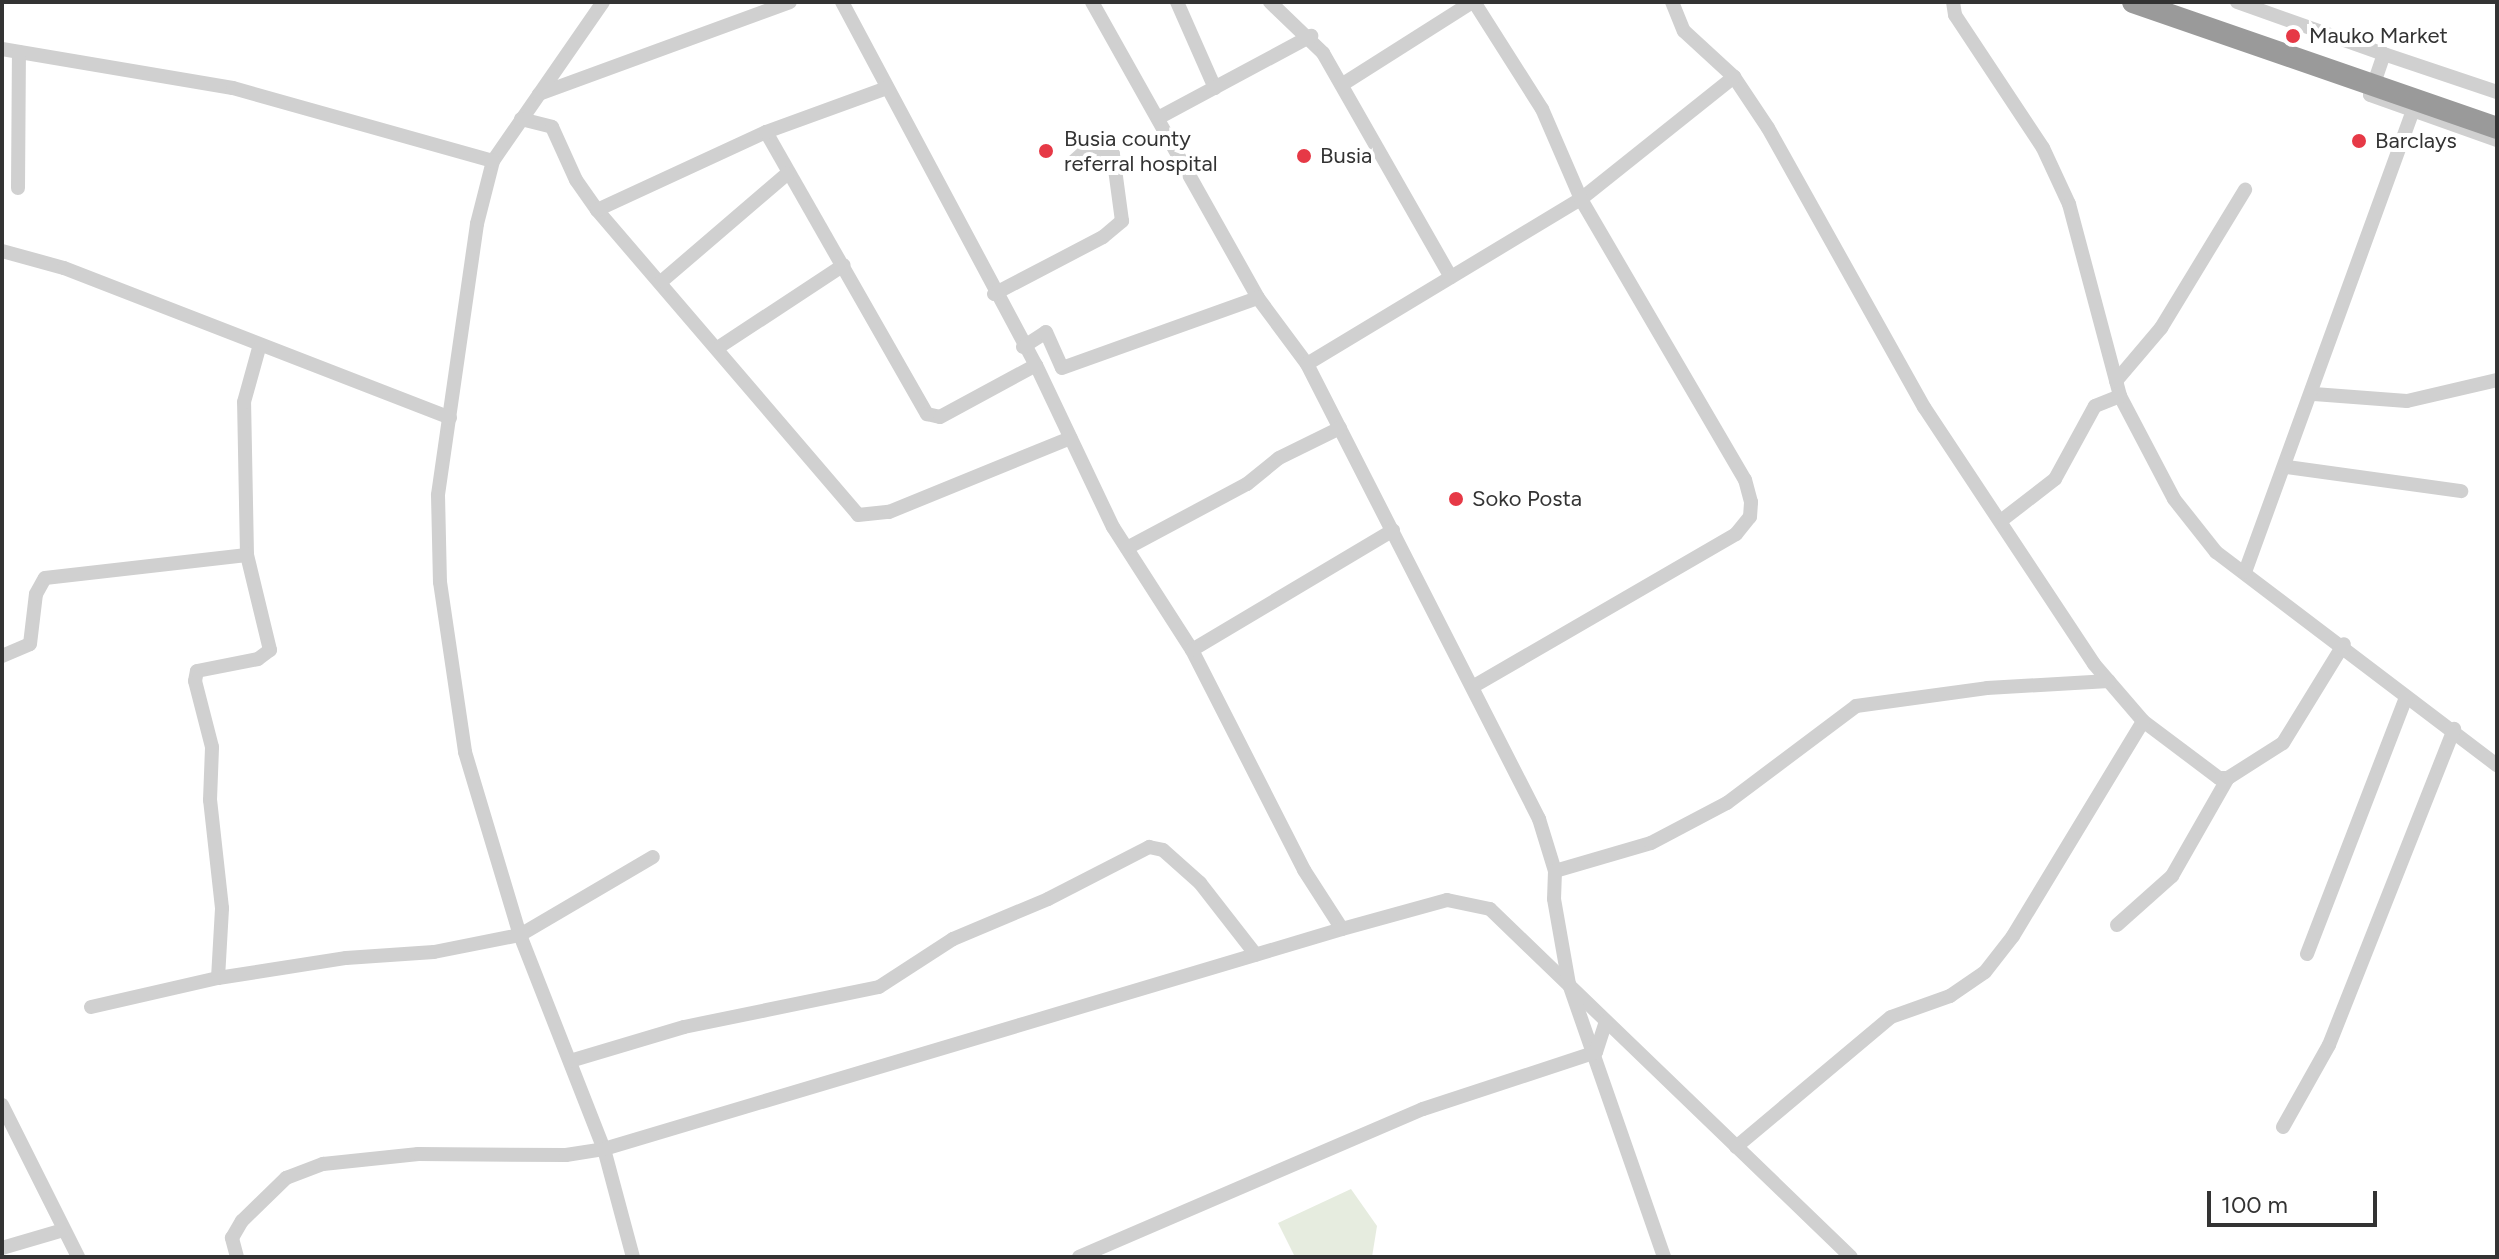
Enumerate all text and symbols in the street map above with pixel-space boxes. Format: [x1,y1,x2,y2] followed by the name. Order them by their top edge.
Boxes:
[2309,23,2448,49] place label: Mauko Market
[2284,27,2302,45] marker: Mauko Market
[1064,125,1218,176] place label: Busia county referral hospital
[2375,128,2457,154] place label: Barclays
[2350,132,2368,150] marker: Barclays
[1035,140,1057,162] marker: Busia county referral hospital
[1320,143,1372,169] place label: Busia
[1295,147,1313,165] marker: Busia
[1472,486,1582,512] place label: Soko Posta
[1447,490,1465,508] marker: Soko Posta
[2211,1175,2381,1225] scale bar
[2221,1190,2288,1219] text: 100 m

